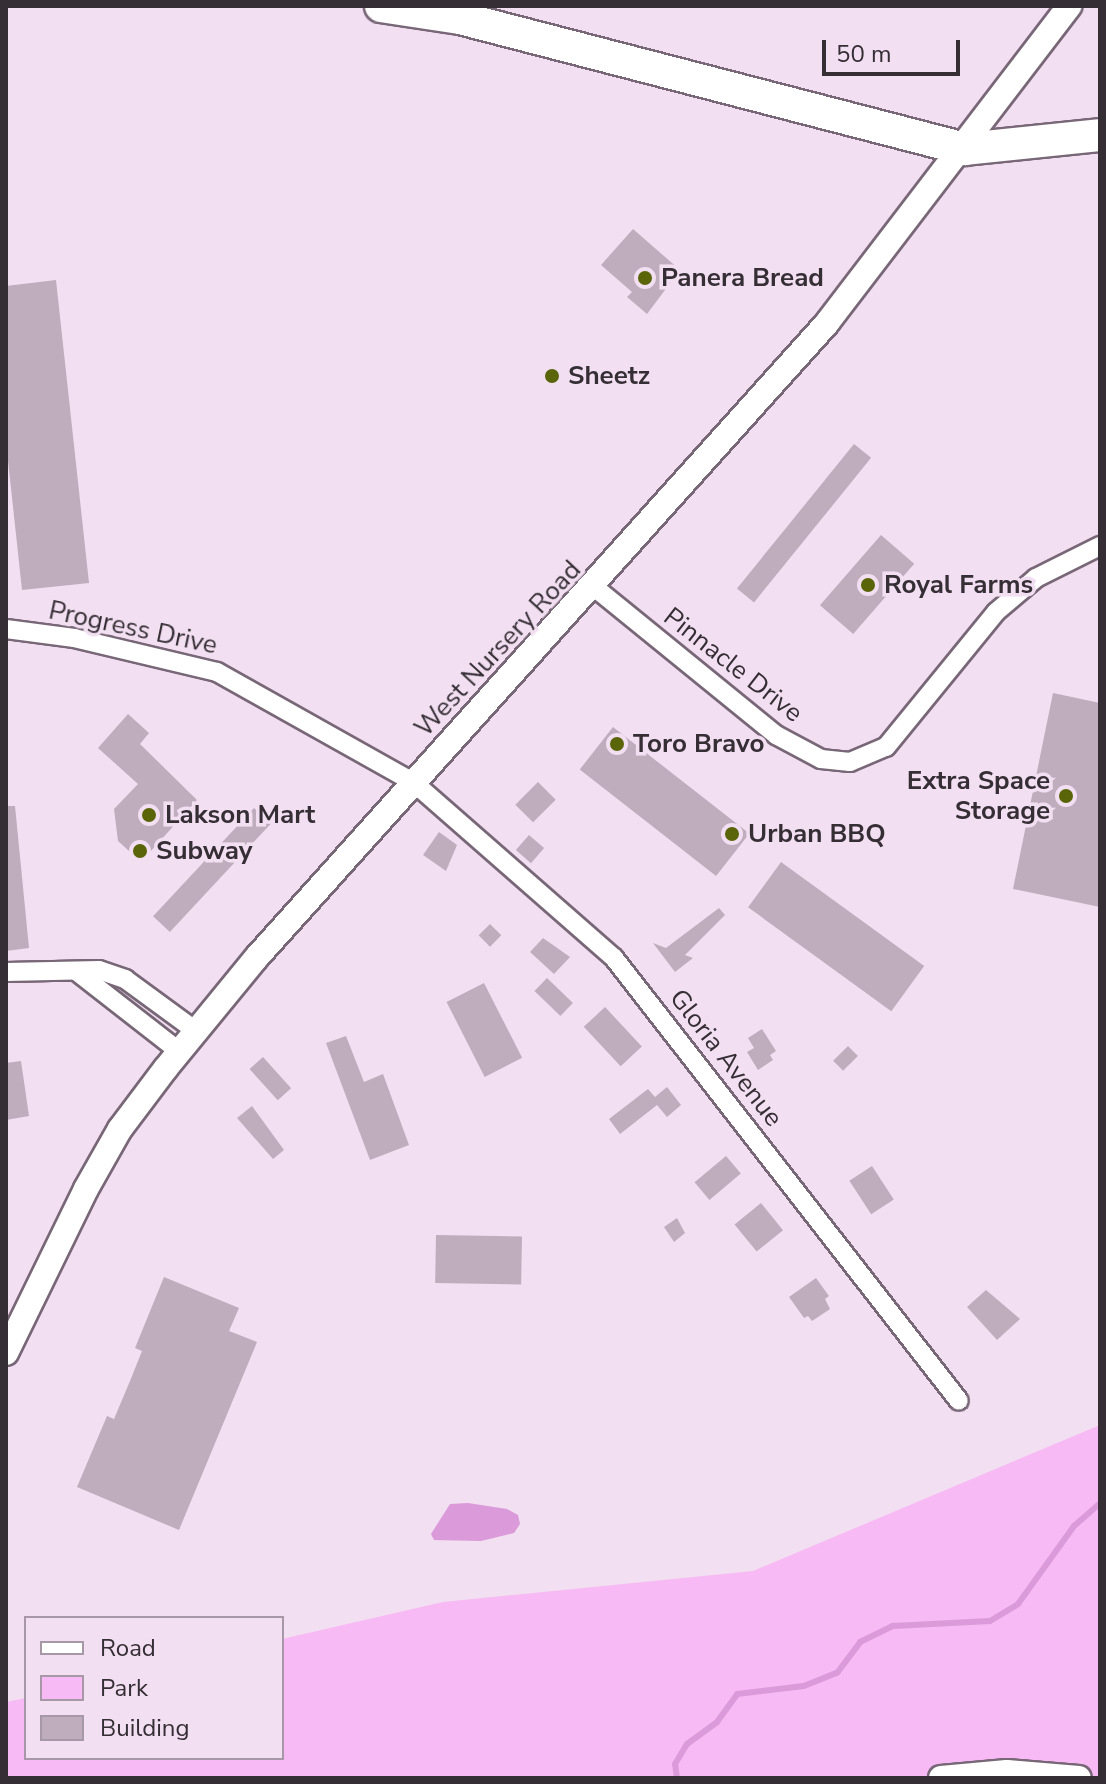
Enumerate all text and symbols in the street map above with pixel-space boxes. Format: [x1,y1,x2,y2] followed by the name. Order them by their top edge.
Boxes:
[826,24,964,74] scale bar
[836,38,892,70] text: 50 m
[661,262,824,294] place label: Panera Bread
[636,269,654,287] marker: Panera Bread
[568,360,650,392] place label: Sheetz
[543,367,561,385] marker: Sheetz
[408,555,588,743] street label: West Nursery Road
[884,569,1033,601] place label: Royal Farms
[859,576,877,594] marker: Royal Farms
[46,595,220,661] street label: Progress Drive
[657,601,809,729] street label: Pinnacle Drive
[633,728,765,760] place label: Toro Bravo
[608,735,626,753] marker: Toro Bravo
[907,765,1050,826] place label: Extra Space Storage
[1057,787,1075,805] marker: Extra Space Storage
[165,799,315,831] place label: Lakson Mart
[140,806,158,824] marker: Lakson Mart
[748,818,886,850] place label: Urban BBQ
[723,825,741,843] marker: Urban BBQ
[156,835,252,867] place label: Subway
[131,842,149,860] marker: Subway
[663,983,789,1133] street label: Gloria Avenue
[24,1616,284,1760] legend
[100,1632,156,1664] text: Road
[100,1672,148,1704] text: Park
[100,1712,190,1744] text: Building

